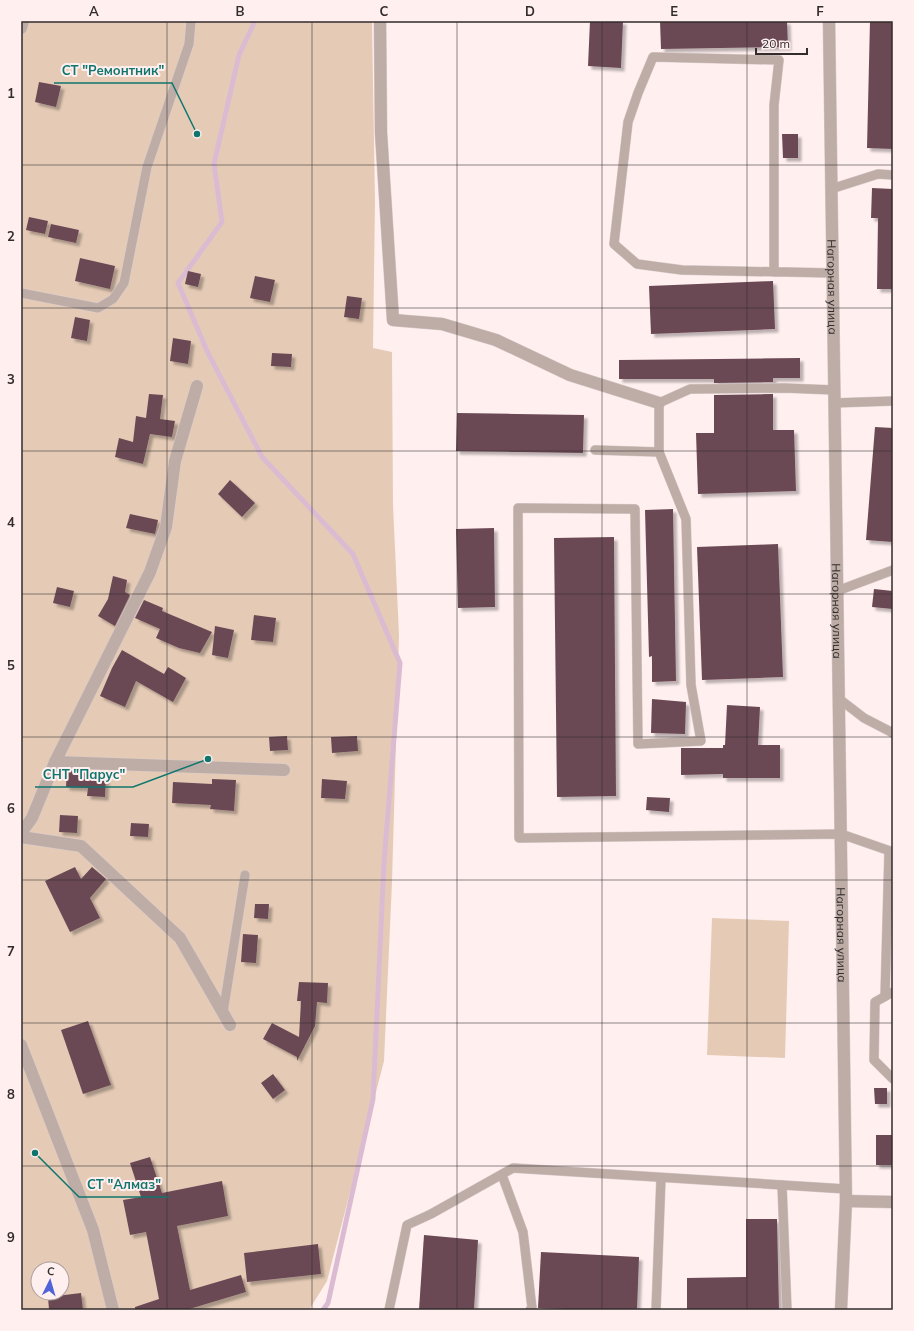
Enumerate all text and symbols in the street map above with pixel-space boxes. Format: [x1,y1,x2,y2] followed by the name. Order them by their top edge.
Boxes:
[89,3,99,19] text: A
[236,3,245,19] text: B
[380,3,389,19] text: C
[525,3,535,19] text: D
[670,3,678,19] text: E
[816,3,824,19] text: F
[756,30,807,56] scale bar
[762,36,790,51] text: 20 m
[54,58,172,83] callout: СТ "Ремонтник"
[62,62,164,78] text: СТ "Ремонтник"
[7,85,15,101] text: 1
[7,228,15,244] text: 2
[825,239,841,335] street label: Нагорная улица
[7,371,15,387] text: 3
[7,514,15,530] text: 4
[829,563,846,659] street label: Нагорная улица
[7,657,15,673] text: 5
[35,762,133,787] callout: СНТ "Парус"
[43,766,125,783] text: СНТ "Парус"
[7,800,15,816] text: 6
[834,887,850,983] street label: Нагорная улица
[7,943,15,959] text: 7
[7,1086,15,1102] text: 8
[79,1172,169,1197] callout: СТ "Алмаз"
[87,1176,161,1192] text: СТ "Алмаз"
[7,1229,15,1245] text: 9
[30,1261,70,1301] north arrow
[47,1264,56,1278] text: С

